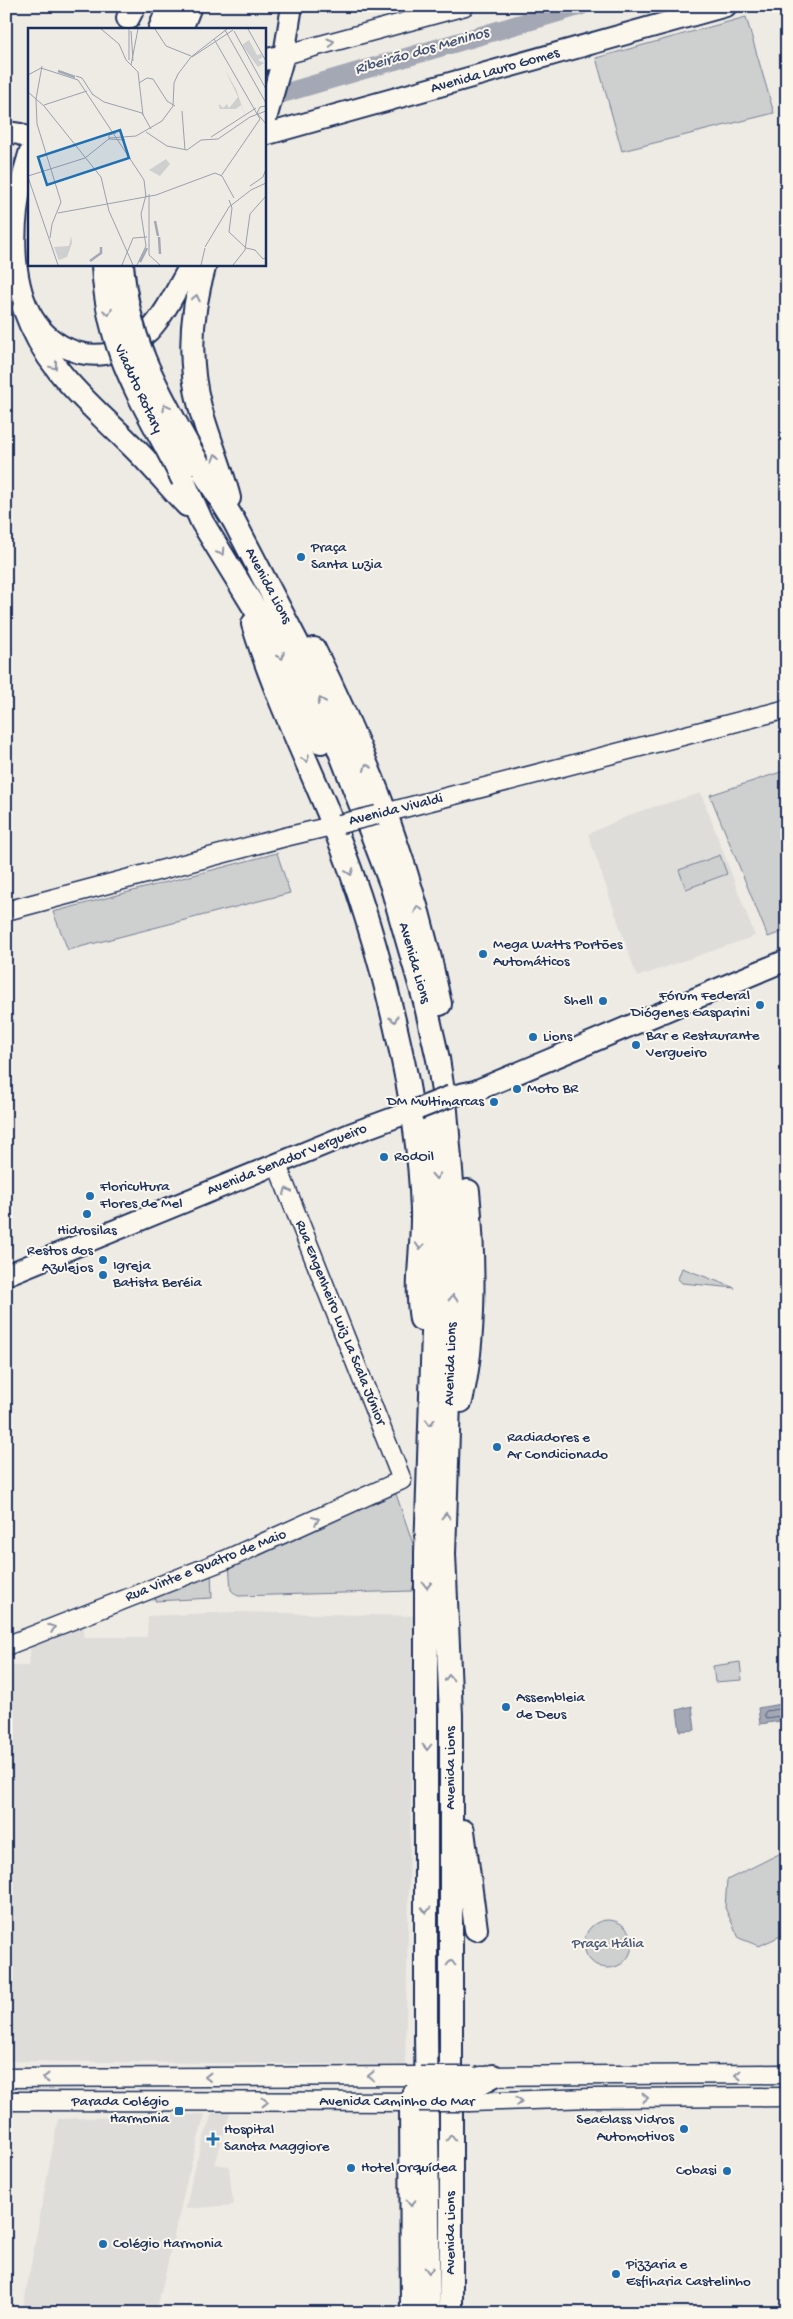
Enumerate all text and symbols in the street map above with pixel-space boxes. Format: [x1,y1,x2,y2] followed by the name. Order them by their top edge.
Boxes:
[353,23,493,80] water label: Ribeirão dos Meninos
[28,28,265,265] inset map
[327,37,335,47] one-way arrow
[429,44,562,98] street label: Avenida Lauro Gomes
[190,294,201,303] one-way arrow
[102,308,113,317] one-way arrow
[109,341,167,437] street label: Viaduto Rotary
[48,360,57,370] one-way arrow
[163,403,173,412] one-way arrow
[212,453,222,462] one-way arrow
[310,539,383,574] place label: Praça Santa Luzia
[240,545,296,627] street label: Avenida Lions
[214,547,224,556] one-way arrow
[295,551,307,563] marker: Praça Santa Luzia
[275,650,285,659] one-way arrow
[316,697,327,706] one-way arrow
[300,754,310,763] one-way arrow
[363,763,374,772] one-way arrow
[347,790,445,830] street label: Avenida Vivaldi
[344,867,354,876] one-way arrow
[413,905,423,913] one-way arrow
[394,920,434,1006] street label: Avenida Lions
[493,936,623,971] place label: Mega Watts Portões Automáticos
[477,948,489,960] marker: Mega Watts Portões Automáticos
[630,987,750,1022] place label: Fórum Federal Diógenes Gasparini
[564,992,593,1010] place label: Shell
[597,995,609,1007] marker: Shell
[754,999,766,1011] marker: Fórum Federal Diógenes Gasparini
[388,1014,399,1023] one-way arrow
[645,1027,760,1062] place label: Bar e Restaurante Vergueiro
[543,1028,573,1046] place label: Lions
[527,1031,539,1043] marker: Lions
[630,1039,642,1051] marker: Bar e Restaurante Vergueiro
[527,1080,579,1098] place label: Moto BR
[511,1083,523,1095] marker: Moto BR
[386,1093,484,1111] place label: DM Multimarcas
[488,1096,500,1108] marker: DM Multimarcas
[204,1120,370,1200] street label: Avenida Senador Vergueiro
[394,1148,434,1166] place label: RodOil
[378,1151,390,1163] marker: RodOil
[430,1173,441,1181] one-way arrow
[99,1178,182,1213] place label: Floricultura Flores de Mel
[283,1187,294,1196] one-way arrow
[84,1190,96,1202] marker: Floricultura Flores de Mel
[81,1208,93,1220] marker: Hidrosilas
[291,1218,390,1430] street label: Rua Engenheiro Luiz La Scala Júnior
[57,1222,117,1240] place label: Hidrosilas
[27,1242,93,1277] place label: Restos dos Azulejos
[415,1243,426,1251] one-way arrow
[97,1254,109,1266] marker: Restos dos Azulejos
[112,1257,203,1292] place label: Igreja Batista Beréia
[97,1269,109,1281] marker: Igreja Batista Beréia
[447,1294,458,1302] one-way arrow
[441,1322,461,1406] street label: Avenida Lions
[425,1419,435,1427] one-way arrow
[507,1429,608,1464] place label: Radiadores e Ar Condicionado
[491,1441,503,1453] marker: Radiadores e Ar Condicionado
[440,1511,451,1519] one-way arrow
[311,1516,320,1527] one-way arrow
[123,1525,289,1607] street label: Rua Vinte e Quatro de Maio
[421,1581,432,1589] one-way arrow
[47,1624,56,1634] one-way arrow
[444,1674,455,1682] one-way arrow
[516,1689,585,1724] place label: Assembleia de Deus
[500,1701,512,1713] marker: Assembleia de Deus
[442,1726,460,1810] street label: Avenida Lions
[422,1744,432,1752] one-way arrow
[421,1906,431,1914] one-way arrow
[571,1935,645,1953] park label: Praça Itália
[446,1959,456,1966] one-way arrow
[734,2070,742,2080] one-way arrow
[367,2071,375,2082] one-way arrow
[204,2072,212,2082] one-way arrow
[42,2073,50,2083] one-way arrow
[71,2093,170,2128] place label: Parada Colégio Harmonia
[319,2093,476,2111] street label: Avenida Caminho do Mar
[642,2093,650,2103] one-way arrow
[515,2095,523,2106] one-way arrow
[262,2097,269,2107] one-way arrow
[173,2105,185,2117] marker: Parada Colégio Harmonia
[576,2111,674,2146] place label: SeaGlass Vidros Automotivos
[224,2121,330,2156] place label: Hospital Sancta Maggiore
[678,2123,690,2135] marker: SeaGlass Vidros Automotivos
[206,2132,220,2146] marker: Hospital Sancta Maggiore
[446,2133,456,2141] one-way arrow
[361,2159,457,2177] place label: Hotel Orquídea
[345,2162,357,2174] marker: Hotel Orquídea
[676,2162,717,2180] place label: Cobasi
[721,2165,733,2177] marker: Cobasi
[442,2191,460,2275] street label: Avenida Lions
[406,2200,416,2208] one-way arrow
[113,2235,223,2253] place label: Colégio Harmonia
[97,2238,109,2250] marker: Colégio Harmonia
[625,2256,751,2291] place label: Pizzaria e Esfiharia Castelinho
[424,2266,434,2274] one-way arrow
[610,2268,622,2280] marker: Pizzaria e Esfiharia Castelinho

